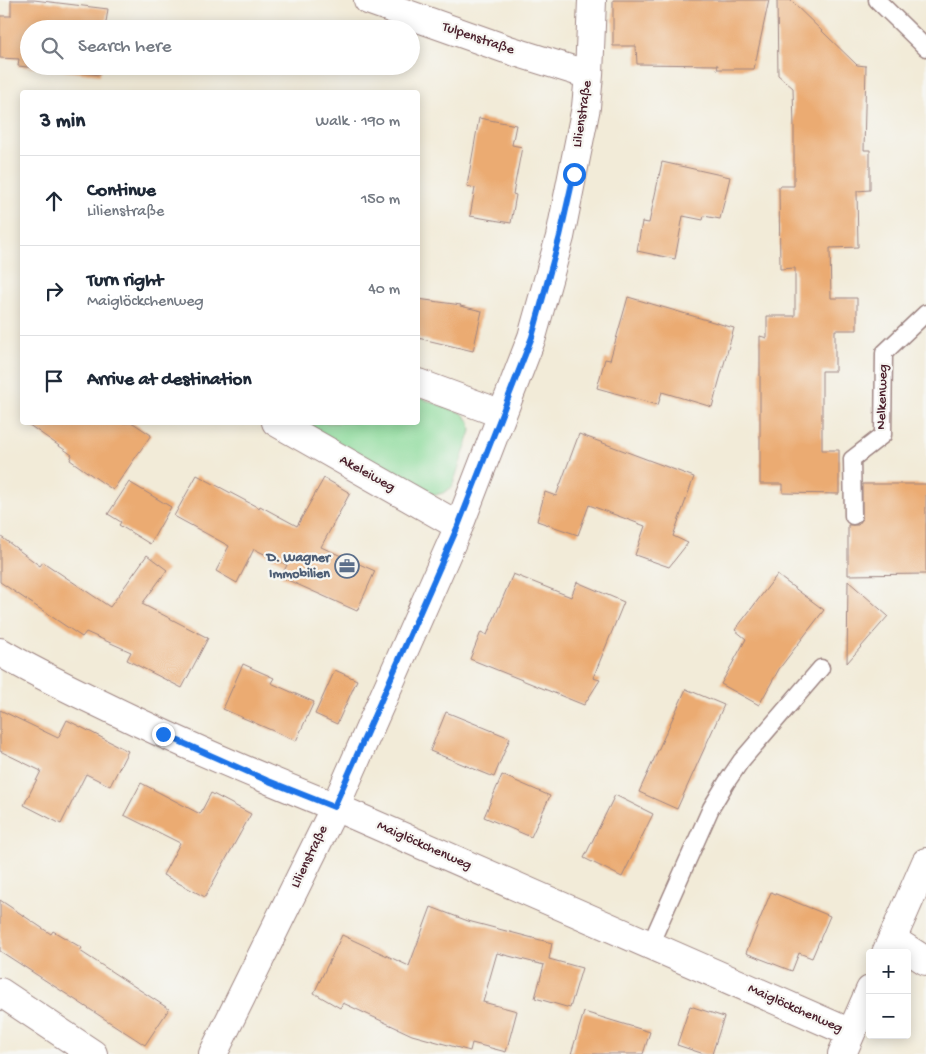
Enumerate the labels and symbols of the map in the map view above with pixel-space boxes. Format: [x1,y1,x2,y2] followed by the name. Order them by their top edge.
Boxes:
[439,18,517,60] street label: Tulpenstraße
[569,79,597,149] street label: Lilienstraße
[563,163,586,186] route start
[873,364,893,430] street label: Nelkenweg
[336,452,398,496] street label: Akeleiweg
[265,550,332,583] place label: D. Wagner Immobilien
[334,553,360,579] office icon: D. Wagner Immobilien
[152,723,175,746] route end
[374,817,474,875] street label: Maiglöckchenweg
[288,822,333,891] street label: Lilienstraße
[745,980,845,1038] street label: Maiglöckchenweg

